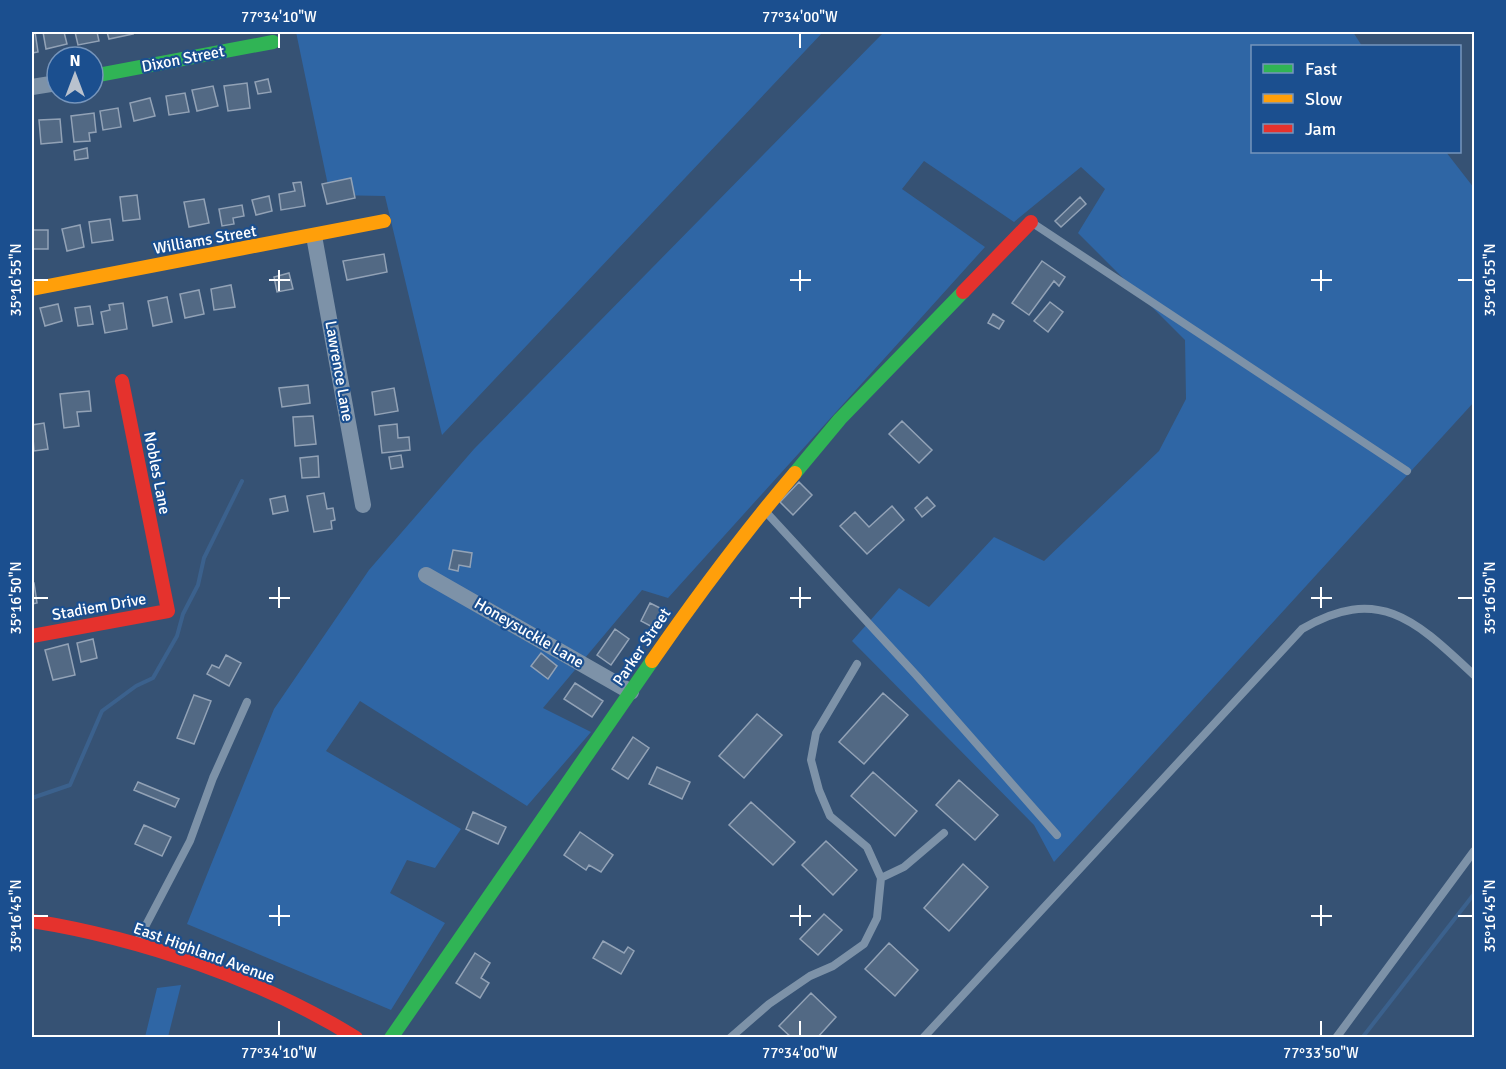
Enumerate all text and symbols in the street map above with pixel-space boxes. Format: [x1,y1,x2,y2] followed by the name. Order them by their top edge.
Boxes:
[241,8,317,26] text: 77°34'10"W
[762,8,838,26] text: 77°34'00"W
[140,41,226,77] street label: Dixon Street
[45,45,105,105] north arrow
[1251,45,1461,153] legend
[69,51,81,71] text: N
[1305,58,1337,80] text: Fast
[1305,88,1342,110] text: Slow
[1305,118,1336,140] text: Jam
[152,221,259,259] street label: Williams Street
[7,243,25,317] text: 35°16'55"N
[1481,243,1499,317] text: 35°16'55"N
[320,319,358,423] street label: Lawrence Lane
[139,430,175,516] street label: Nobles Lane
[7,561,25,635] text: 35°16'50"N
[1481,561,1499,635] text: 35°16'50"N
[50,589,148,625] street label: Stadiem Drive
[471,594,587,672] street label: Honeysuckle Lane
[609,604,676,690] street label: Parker Street
[7,879,25,953] text: 35°16'45"N
[1481,879,1499,953] text: 35°16'45"N
[131,918,277,988] street label: East Highland Avenue
[241,1044,317,1062] text: 77°34'10"W
[762,1044,838,1062] text: 77°34'00"W
[1283,1044,1359,1062] text: 77°33'50"W

